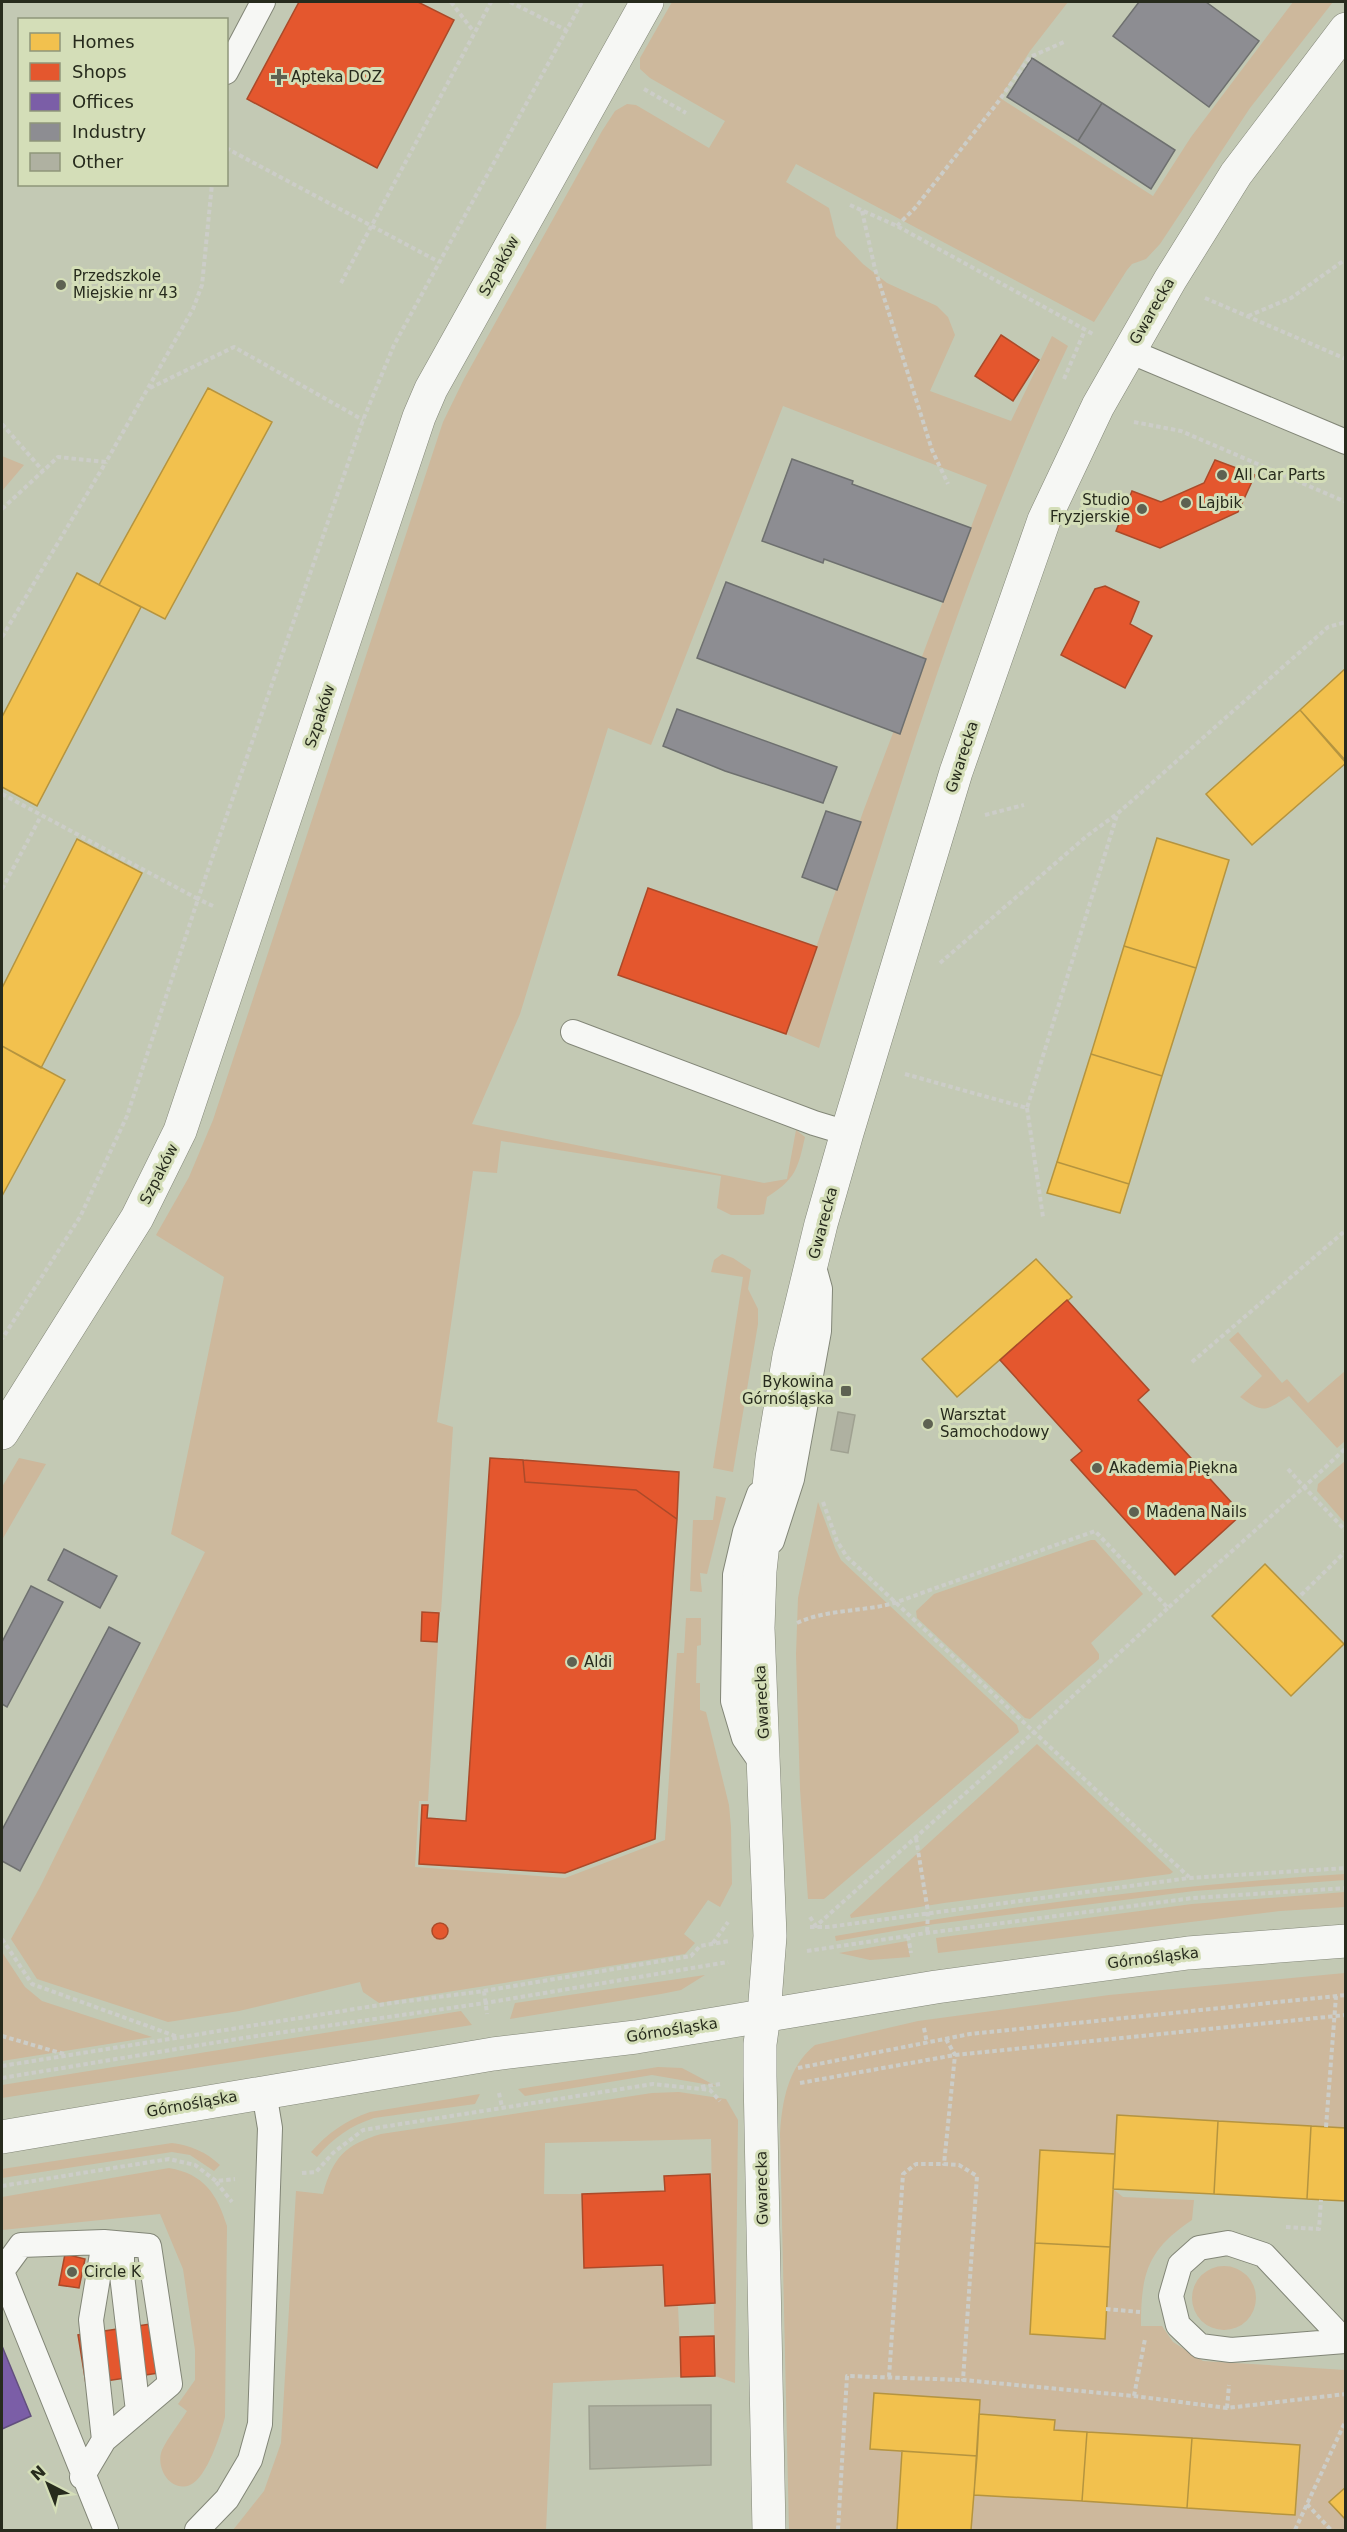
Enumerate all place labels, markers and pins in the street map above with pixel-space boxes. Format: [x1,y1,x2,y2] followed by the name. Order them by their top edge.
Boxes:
[291,68,382,86] place label: Apteka DOZ
[272,70,286,84] marker: Apteka DOZ
[73,267,178,302] place label: Przedszkole Miejskie nr 43
[54,278,68,292] marker: Przedszkole Miejskie nr 43
[1234,466,1326,484] place label: All Car Parts
[1215,468,1229,482] marker: All Car Parts
[1050,491,1130,526] place label: Studio Fryzjerskie
[1198,494,1242,512] place label: Lajbik
[1179,496,1193,510] marker: Lajbik
[1135,502,1149,516] marker: Studio Fryzjerskie
[742,1373,834,1408] place label: Bykowina Górnośląska
[839,1384,853,1398] marker: Bykowina Górnośląska
[940,1406,1049,1441] place label: Warsztat Samochodowy
[921,1417,935,1431] marker: Warsztat Samochodowy
[1109,1459,1238,1477] place label: Akademia Piękna
[1090,1461,1104,1475] marker: Akademia Piękna
[1146,1503,1247,1521] place label: Madena Nails
[1127,1505,1141,1519] marker: Madena Nails
[584,1653,612,1671] place label: Aldi
[565,1655,579,1669] marker: Aldi
[84,2263,142,2281] place label: Circle K
[65,2265,79,2279] marker: Circle K

